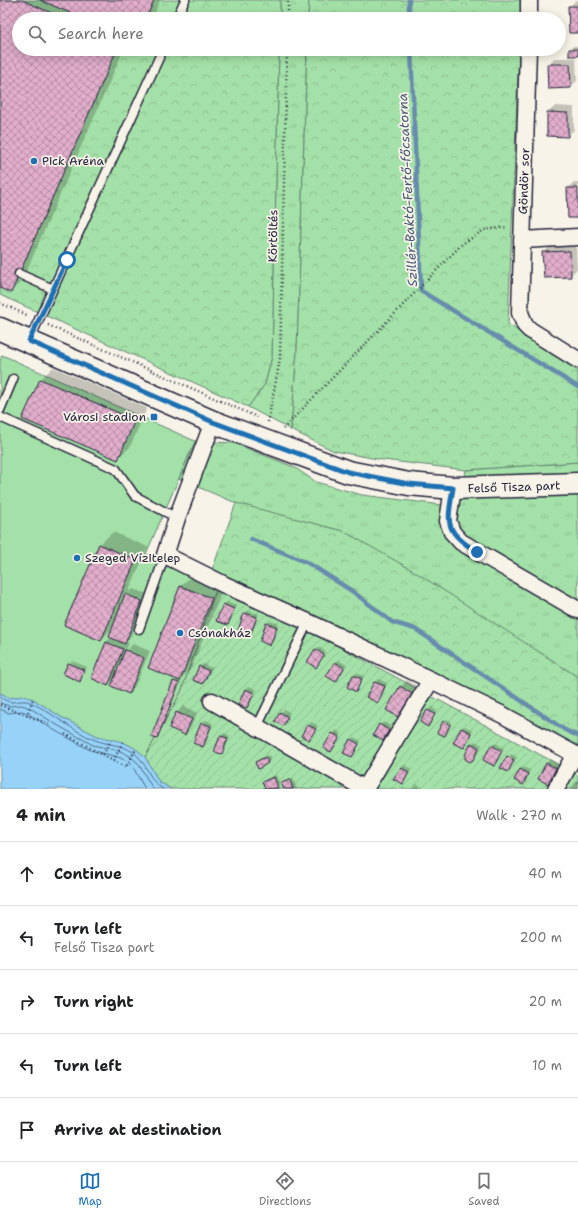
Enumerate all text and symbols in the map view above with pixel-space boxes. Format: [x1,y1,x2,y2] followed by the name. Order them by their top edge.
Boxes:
[12,12,566,56] search box
[26,23,48,45] icon: search
[58,24,144,44] text: Search here
[394,93,421,287] water label: Szillér-Baktó-Fertő-főcsatorna
[515,147,533,215] street label: Göndör sor
[42,153,104,169] place label: Pick Aréna
[29,156,39,166] marker: Pick Aréna
[265,209,281,263] street label: Körtöltés
[58,251,76,269] route start
[63,409,146,425] place label: Városi stadion
[149,412,159,422] marker: Városi stadion
[467,477,561,497] street label: Felső Tisza part
[468,543,486,561] route end
[85,550,181,566] place label: Szeged Vízitelep
[72,553,82,563] marker: Szeged Vízitelep
[188,625,251,641] place label: Csónakház
[175,628,185,638] marker: Csónakház
[16,804,66,826] text: 4 min
[476,807,562,824] text: Walk · 270 m
[16,863,38,885] icon: ahead
[54,864,122,884] text: Continue
[528,865,562,882] text: 40 m
[54,919,122,939] text: Turn left
[16,927,38,949] icon: left
[520,929,562,946] text: 200 m
[54,939,154,956] text: Felső Tisza part
[16,991,38,1013] icon: right
[54,992,134,1012] text: Turn right
[529,993,562,1010] text: 20 m
[16,1055,38,1077] icon: left
[54,1056,122,1076] text: Turn left
[532,1057,562,1074] text: 10 m
[16,1119,38,1141] icon: arrive
[54,1120,222,1140] text: Arrive at destination
[78,1170,102,1209] tab: Map
[259,1170,311,1209] tab: Directions
[468,1170,500,1209] tab: Saved

